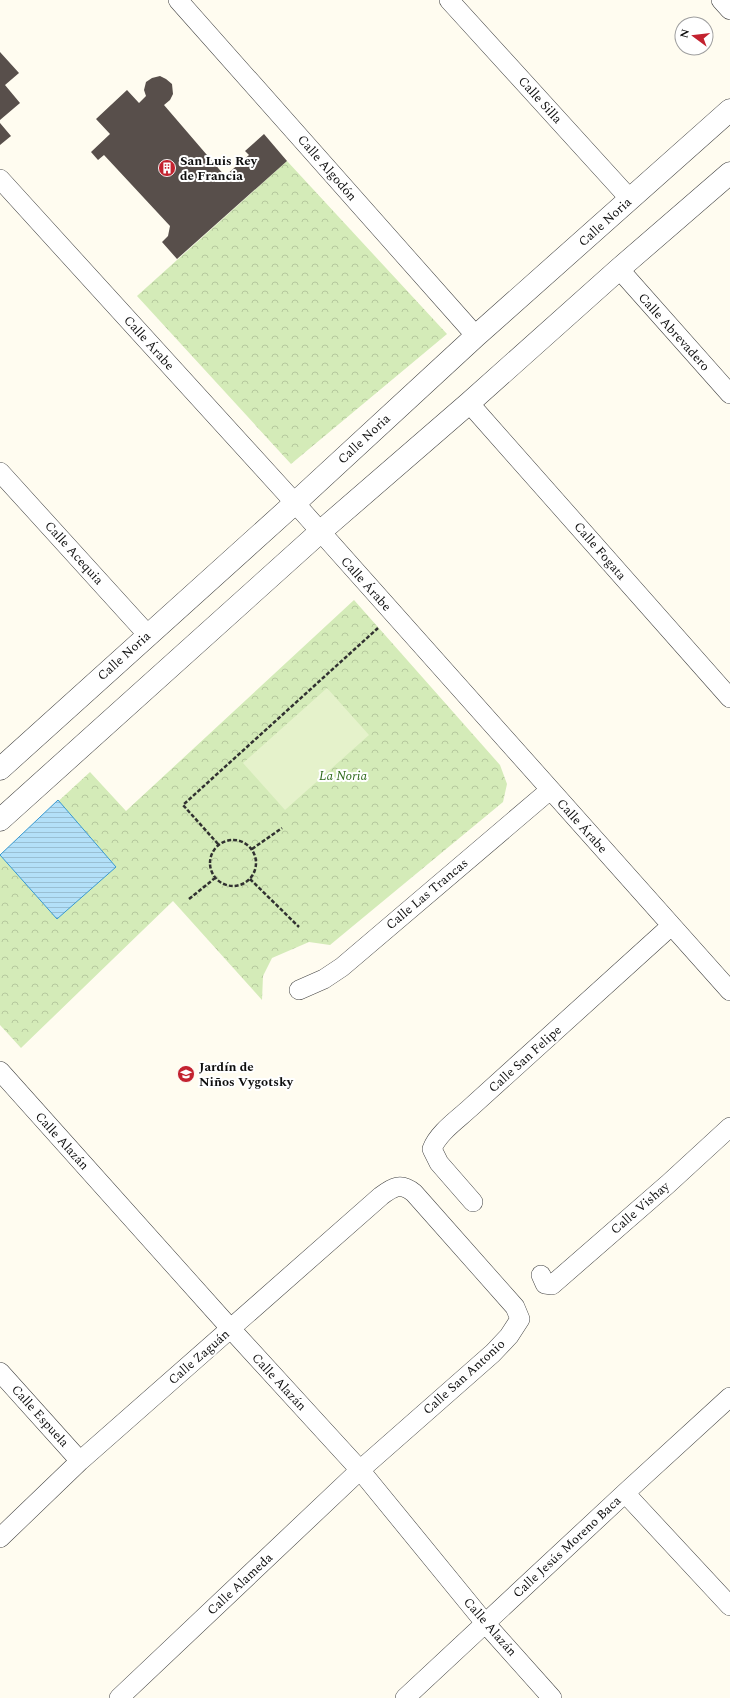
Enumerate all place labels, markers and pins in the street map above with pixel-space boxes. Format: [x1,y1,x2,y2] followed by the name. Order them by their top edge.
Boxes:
[180,151,258,186] place label: San Luis Rey de Francia
[157,158,177,178] building icon: San Luis Rey de Francia
[199,1057,294,1092] place label: Jardín de Niños Vygotsky
[176,1064,196,1084] school or university icon: Jardín de Niños Vygotsky

